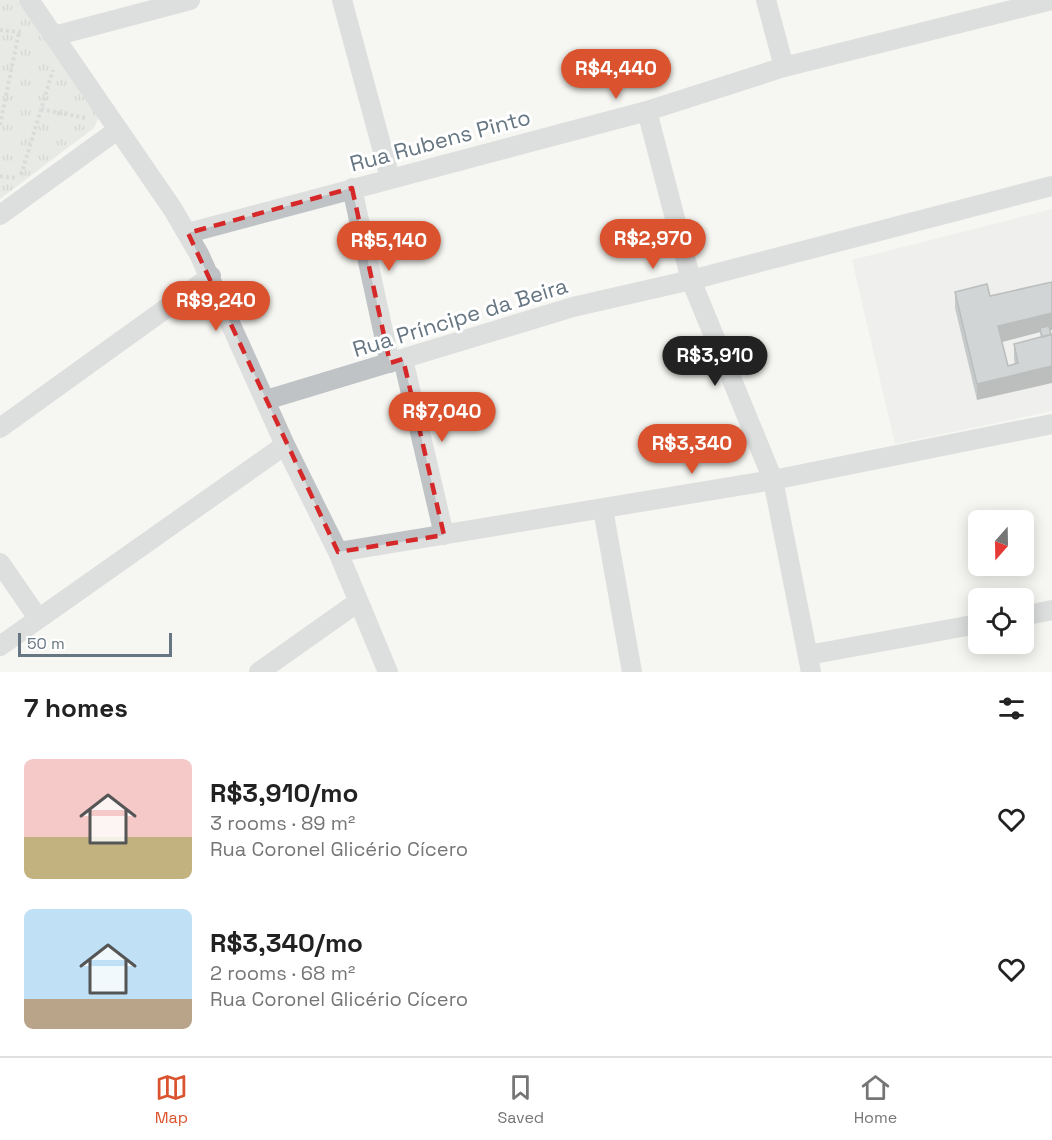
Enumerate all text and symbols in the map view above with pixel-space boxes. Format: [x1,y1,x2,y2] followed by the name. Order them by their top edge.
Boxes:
[561,49,671,100] pin: R$4,440
[575,55,657,81] text: R$4,440
[347,102,533,178] street label: Rua Rubens Pinto
[598,219,708,270] pin: R$2,970
[334,221,444,272] pin: R$5,140
[614,225,692,251] text: R$2,970
[351,227,427,253] text: R$5,140
[349,271,571,363] street label: Rua Príncipe da Beira
[161,281,271,332] pin: R$9,240
[176,287,256,313] text: R$9,240
[660,336,770,387] pin: R$3,910
[676,342,754,368] text: R$3,910
[387,392,497,443] pin: R$7,040
[403,398,481,424] text: R$7,040
[637,424,747,475] pin: R$3,340
[652,430,732,456] text: R$3,340
[968,510,1034,576] north arrow
[968,510,1034,654] map controls
[968,588,1034,654] button: locate
[18,630,172,658] scale bar
[27,633,65,654] text: 50 m
[24,691,128,725] text: 7 homes
[995,692,1028,725] icon: filters
[210,776,358,810] text: R$3,910/mo
[72,783,144,855] icon: home
[995,803,1028,836] icon: heart
[210,810,355,836] text: 3 rooms · 89 m²
[210,836,468,862] text: Rua Coronel Glicério Cícero
[210,926,363,960] text: R$3,340/mo
[72,933,144,1005] icon: home
[995,953,1028,986] icon: heart
[210,960,355,986] text: 2 rooms · 68 m²
[210,986,468,1012] text: Rua Coronel Glicério Cícero
[155,1071,188,1128] tab: Map
[498,1071,544,1128] tab: Saved
[854,1071,897,1128] tab: Home

